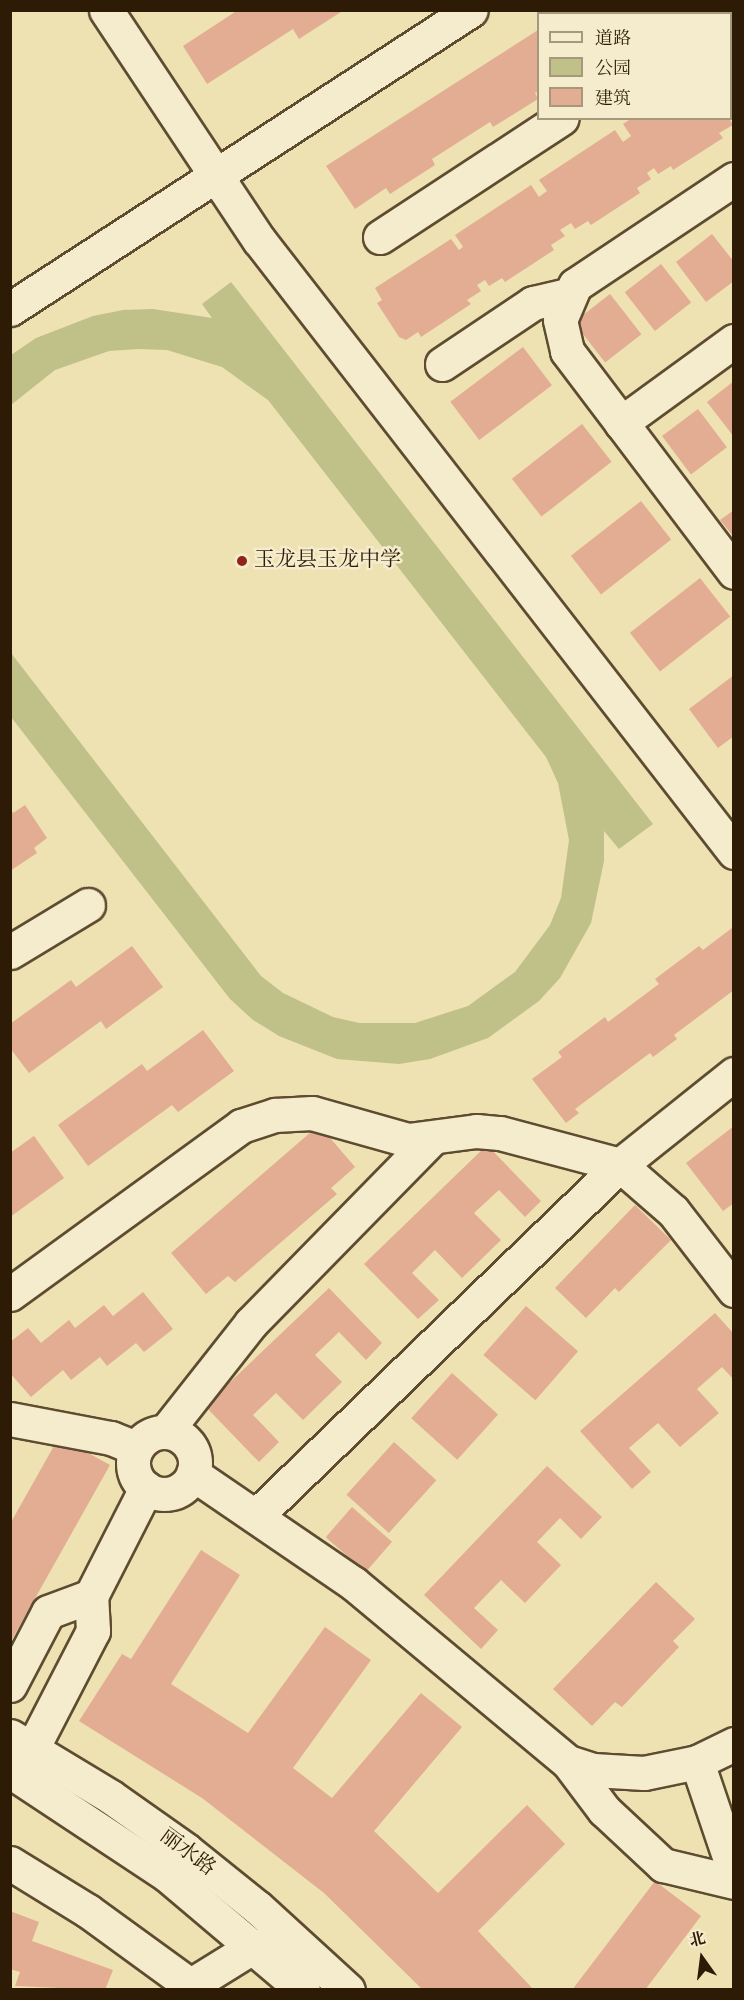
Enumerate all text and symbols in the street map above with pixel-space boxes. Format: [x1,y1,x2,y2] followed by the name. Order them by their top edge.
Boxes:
[537,12,732,120] legend
[595,27,631,52] text: 道路
[595,57,631,82] text: 公园
[595,87,631,112] text: 建筑
[254,548,401,574] place label: 玉龙县玉龙中学
[235,554,249,568] marker: 玉龙县玉龙中学
[154,1824,220,1882] street label: 丽水路
[672,1928,732,1988] north arrow
[687,1928,708,1953] text: 北

